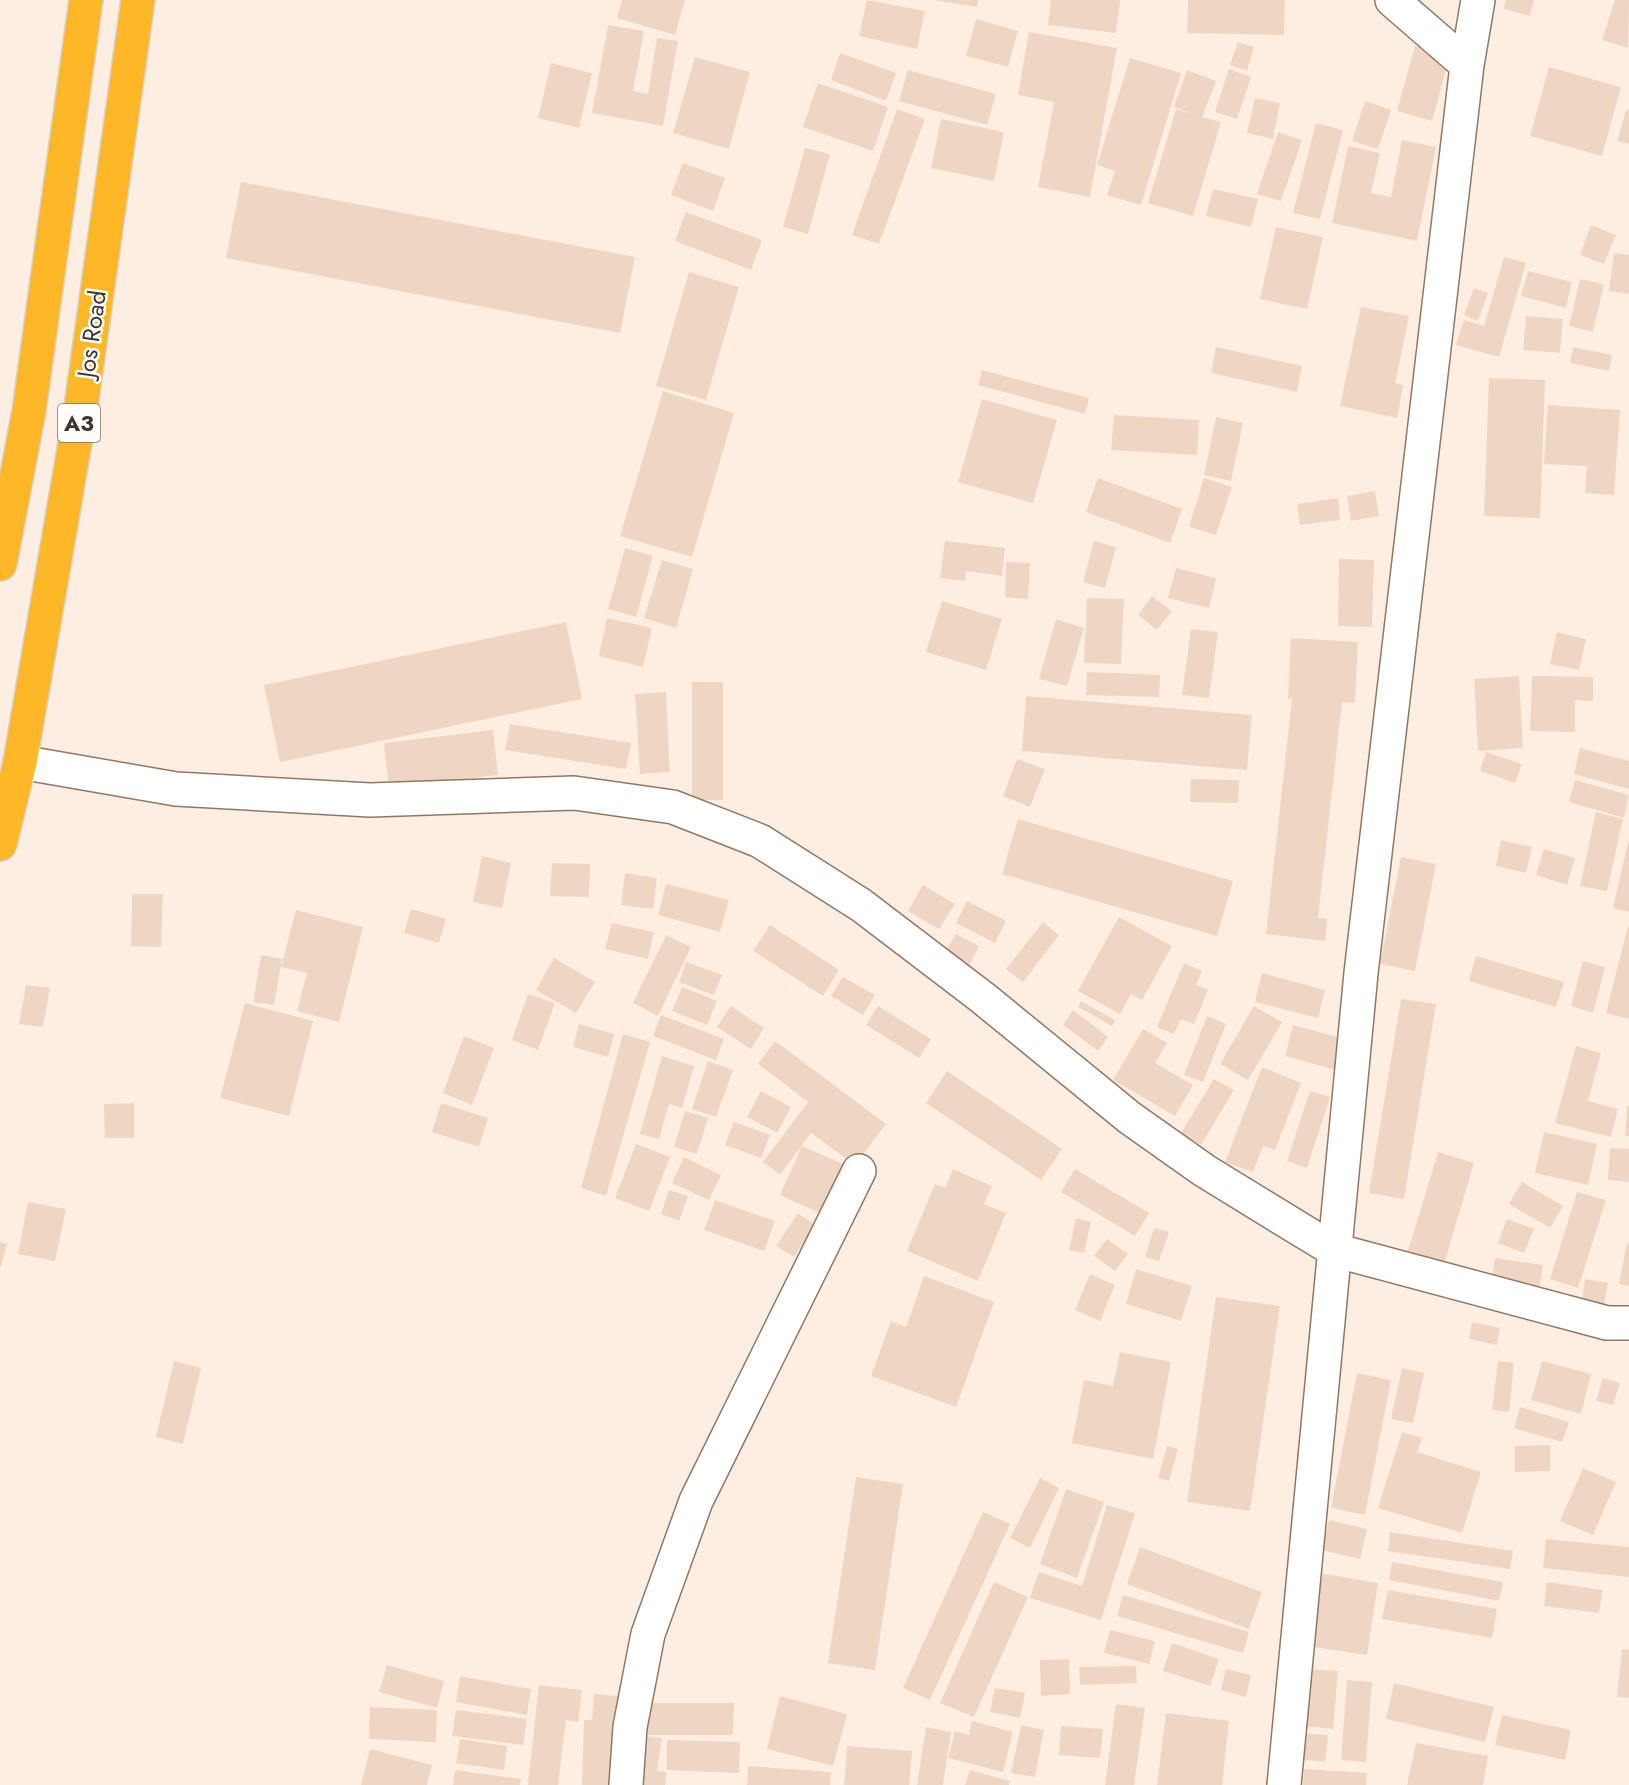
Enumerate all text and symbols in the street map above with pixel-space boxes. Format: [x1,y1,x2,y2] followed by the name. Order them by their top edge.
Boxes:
[68,288,115,383] street label: Jos Road
[58,404,100,442] road number: A3

